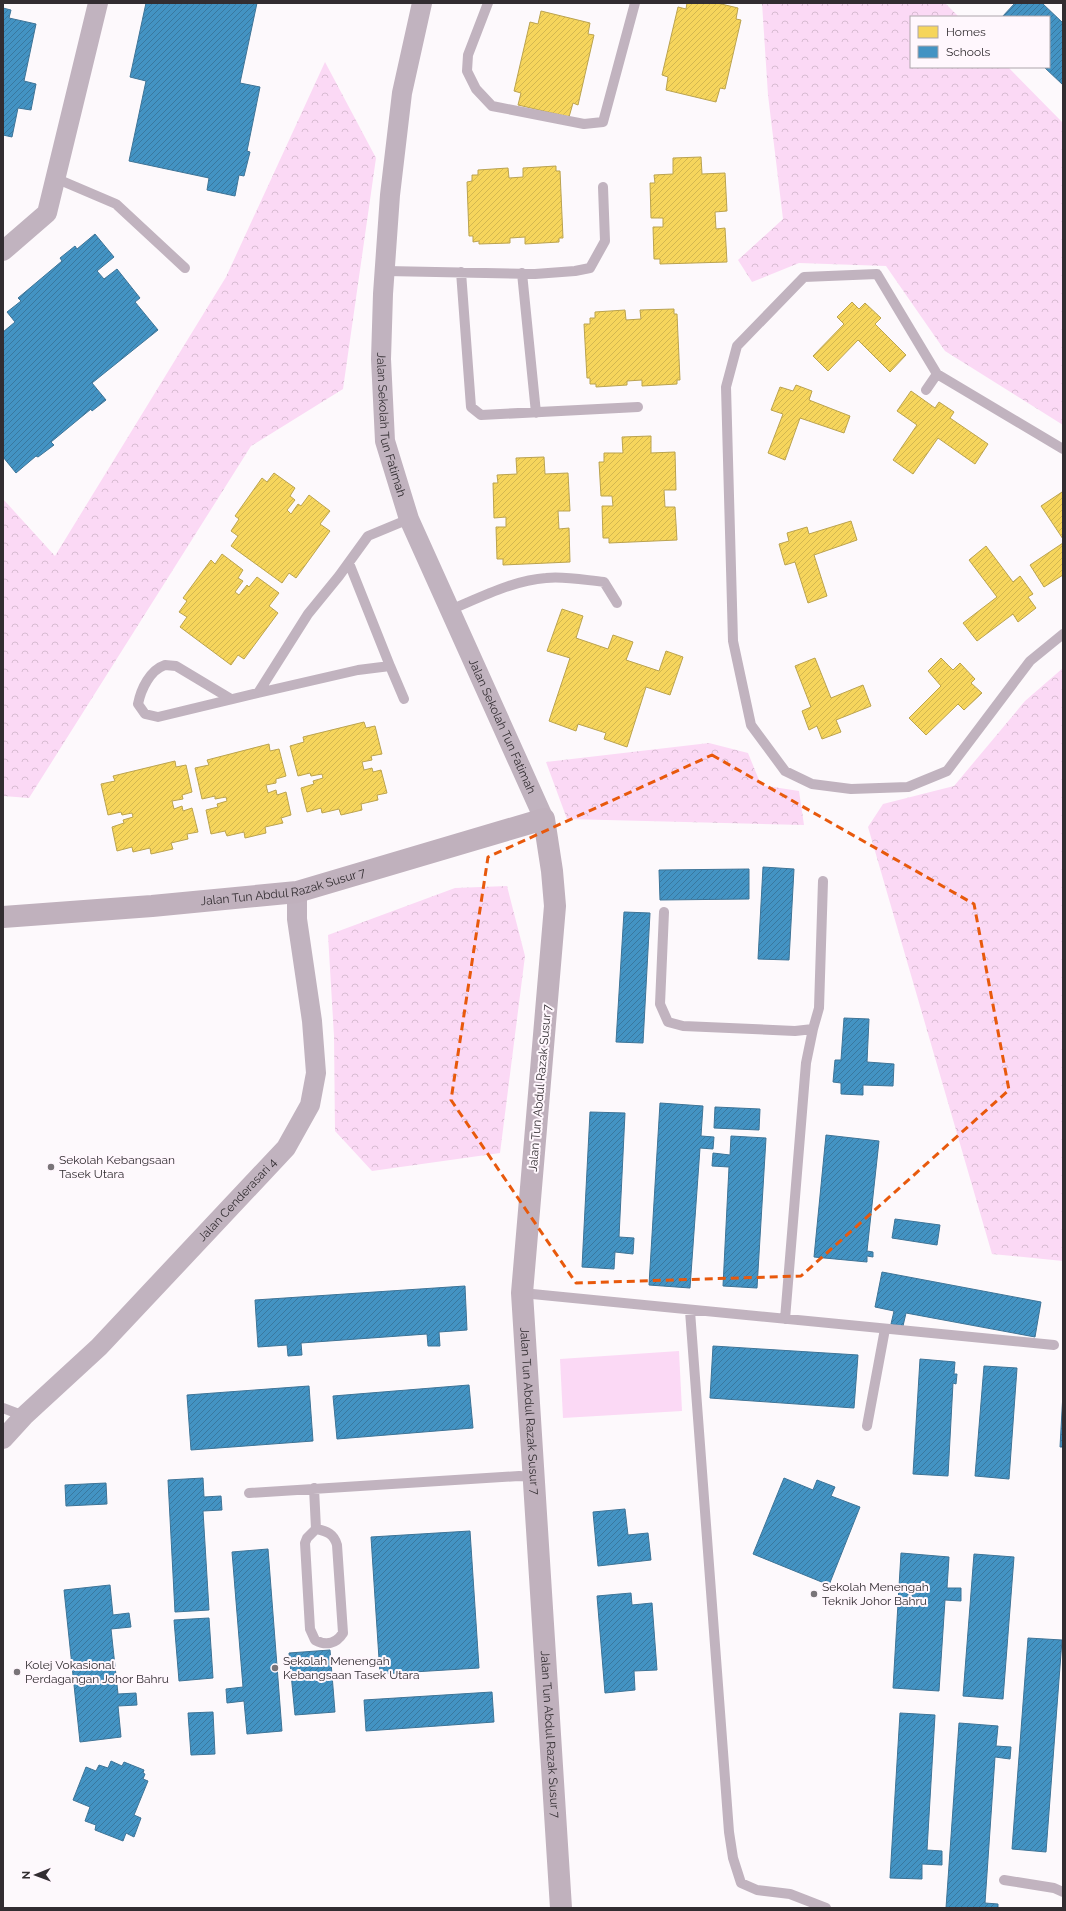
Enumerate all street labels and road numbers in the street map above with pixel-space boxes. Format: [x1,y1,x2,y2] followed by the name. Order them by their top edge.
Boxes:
[374,352,409,499] street label: Jalan Sekolah Tun Fatimah
[466,656,539,796] street label: Jalan Sekolah Tun Fatimah
[200,865,368,908] street label: Jalan Tun Abdul Razak Susur 7
[526,1003,554,1172] street label: Jalan Tun Abdul Razak Susur 7
[195,1155,280,1244] street label: Jalan Cenderasari 4
[517,1327,542,1496] street label: Jalan Tun Abdul Razak Susur 7
[538,1650,562,1819] street label: Jalan Tun Abdul Razak Susur 7

